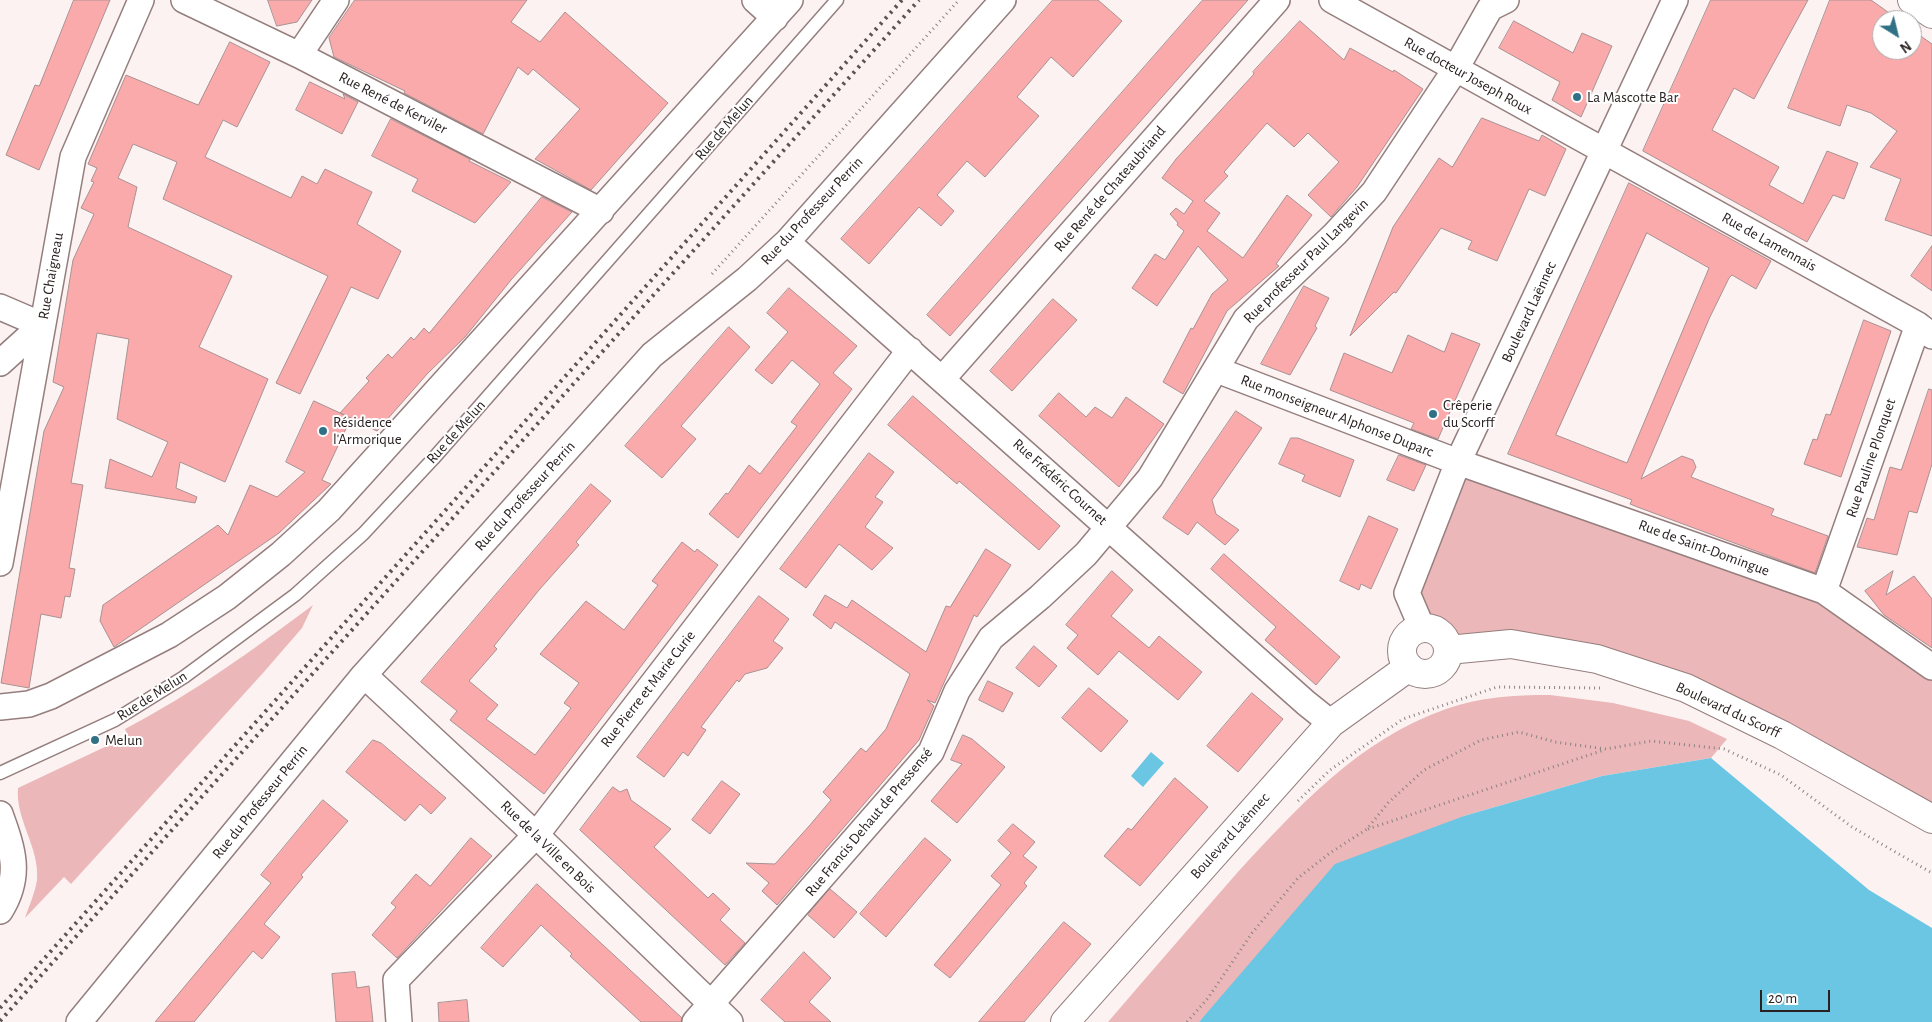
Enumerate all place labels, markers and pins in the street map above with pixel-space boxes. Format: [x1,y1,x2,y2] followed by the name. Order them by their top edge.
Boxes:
[1587,88,1678,106] place label: La Mascotte Bar
[1571,91,1583,103] marker: La Mascotte Bar
[1443,396,1495,431] place label: Crêperie du Scorff
[1427,408,1439,420] marker: Crêperie du Scorff
[333,413,402,448] place label: Résidence l'Armorique
[317,425,329,437] marker: Résidence l'Armorique
[105,731,142,749] place label: Melun
[89,734,101,746] marker: Melun

